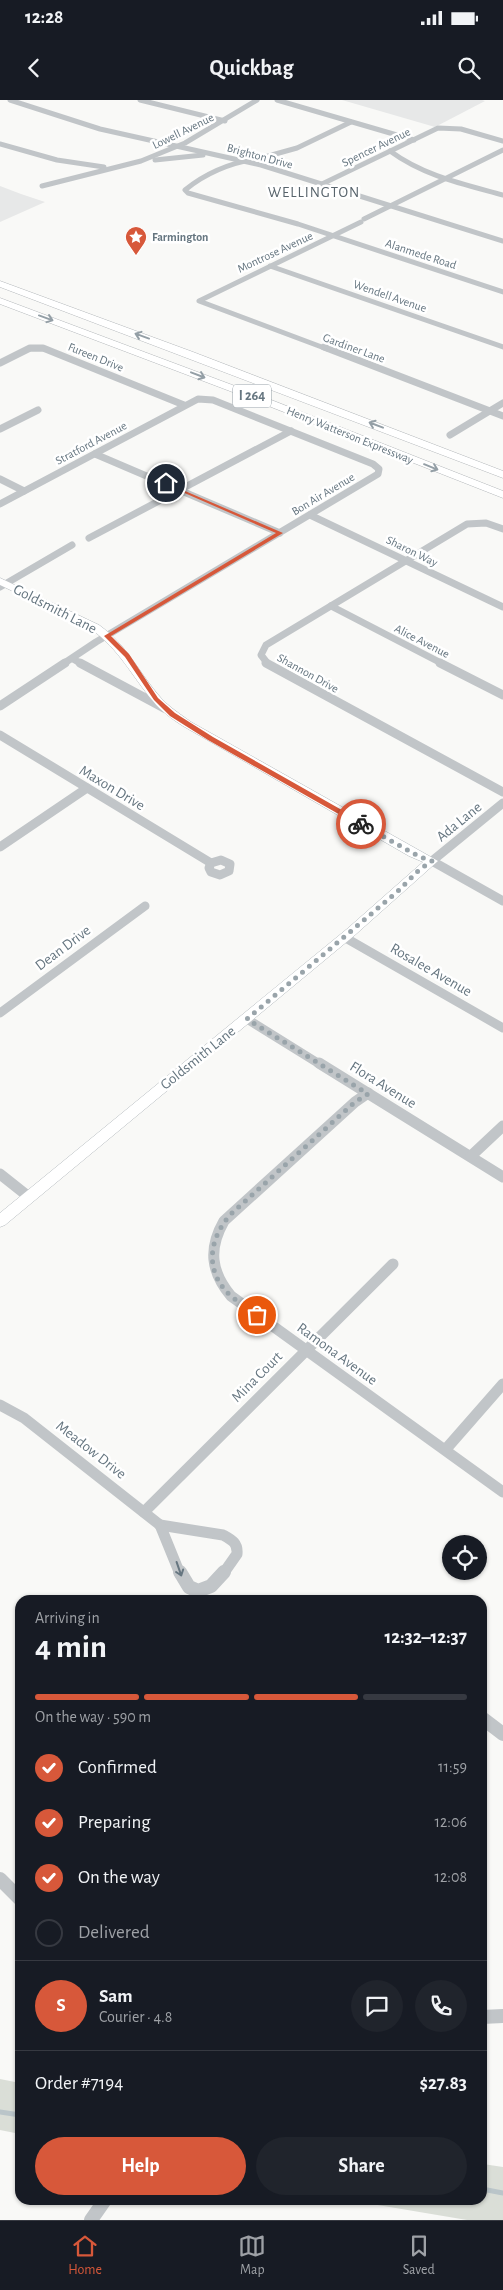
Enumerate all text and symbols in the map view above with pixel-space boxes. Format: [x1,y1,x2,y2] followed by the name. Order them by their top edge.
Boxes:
[25,8,63,27] text: 12:28
[20,54,48,82] icon: back
[455,54,483,82] icon: search
[210,57,293,79] text: Quickbag
[150,111,216,151] street label: Lowell Avenue
[340,125,412,169] street label: Spencer Avenue
[226,141,294,171] street label: Brighton Drive
[268,185,360,200] district label: WELLINGTON
[124,225,148,256] place icon: Farmington
[235,229,315,275] street label: Montrose Avenue
[152,231,208,243] place label: Farmington
[384,237,458,271] street label: Alanmede Road
[352,278,428,314] street label: Wendell Avenue
[38,314,53,323] one-way arrow
[135,331,151,340] one-way arrow
[321,331,387,365] street label: Gardiner Lane
[67,340,125,374] street label: Fureen Drive
[190,371,205,381] one-way arrow
[233,384,271,408] road number: I 264
[285,404,415,467] street label: Henry Watterson Expressway
[53,419,129,467] street label: Stratford Avenue
[369,420,384,429] one-way arrow
[145,462,187,504] pin
[423,463,438,472] one-way arrow
[152,469,180,497] icon: home
[290,471,356,517] street label: Bon Air Avenue
[384,533,440,569] street label: Sharon Way
[11,582,99,636] street label: Goldsmith Lane
[393,622,451,660] street label: Alice Avenue
[275,651,341,695] street label: Shannon Drive
[77,763,147,813] street label: Maxon Drive
[336,799,386,849] courier
[434,799,484,845] street label: Ada Lane
[347,810,375,838] icon: bike
[33,922,93,973] street label: Dean Drive
[388,941,474,999] street label: Rosalee Avenue
[158,1023,238,1093] street label: Goldsmith Lane
[347,1059,419,1111] street label: Flora Avenue
[236,1294,278,1336] pin
[243,1301,271,1329] icon: bag
[294,1320,380,1388] street label: Ramona Avenue
[229,1349,285,1405] street label: Mina Court
[53,1418,129,1482] street label: Meadow Drive
[442,1535,487,1580] map controls
[442,1535,487,1580] button: locate
[175,1561,184,1577] one-way arrow
[35,1610,100,1626] text: Arriving in
[384,1628,467,1647] text: 12:32–12:37
[35,1631,107,1663] text: 4 min
[35,1709,151,1725] text: On the way · 590 m
[35,1754,63,1782] icon: check
[78,1758,157,1777] text: Confirmed
[438,1759,467,1775] text: 11:59
[35,1809,63,1837] icon: check
[78,1813,151,1832] text: Preparing
[435,1814,467,1830] text: 12:06
[35,1864,63,1892] icon: check
[78,1868,160,1887] text: On the way
[435,1869,467,1885] text: 12:08
[78,1923,150,1942] text: Delivered
[351,1980,403,2032] button: chat
[415,1980,467,2032] button: phone
[99,1987,133,2006] text: Sam
[56,1996,66,2015] text: S
[99,2009,172,2025] text: Courier · 4.8
[35,2074,123,2093] text: Order #7194
[419,2074,467,2093] text: $27.83
[35,2137,246,2195] button: Help
[256,2137,467,2195] button: Share
[68,2232,102,2279] tab: Home
[238,2232,266,2279] tab: Map
[403,2232,435,2279] tab: Saved

